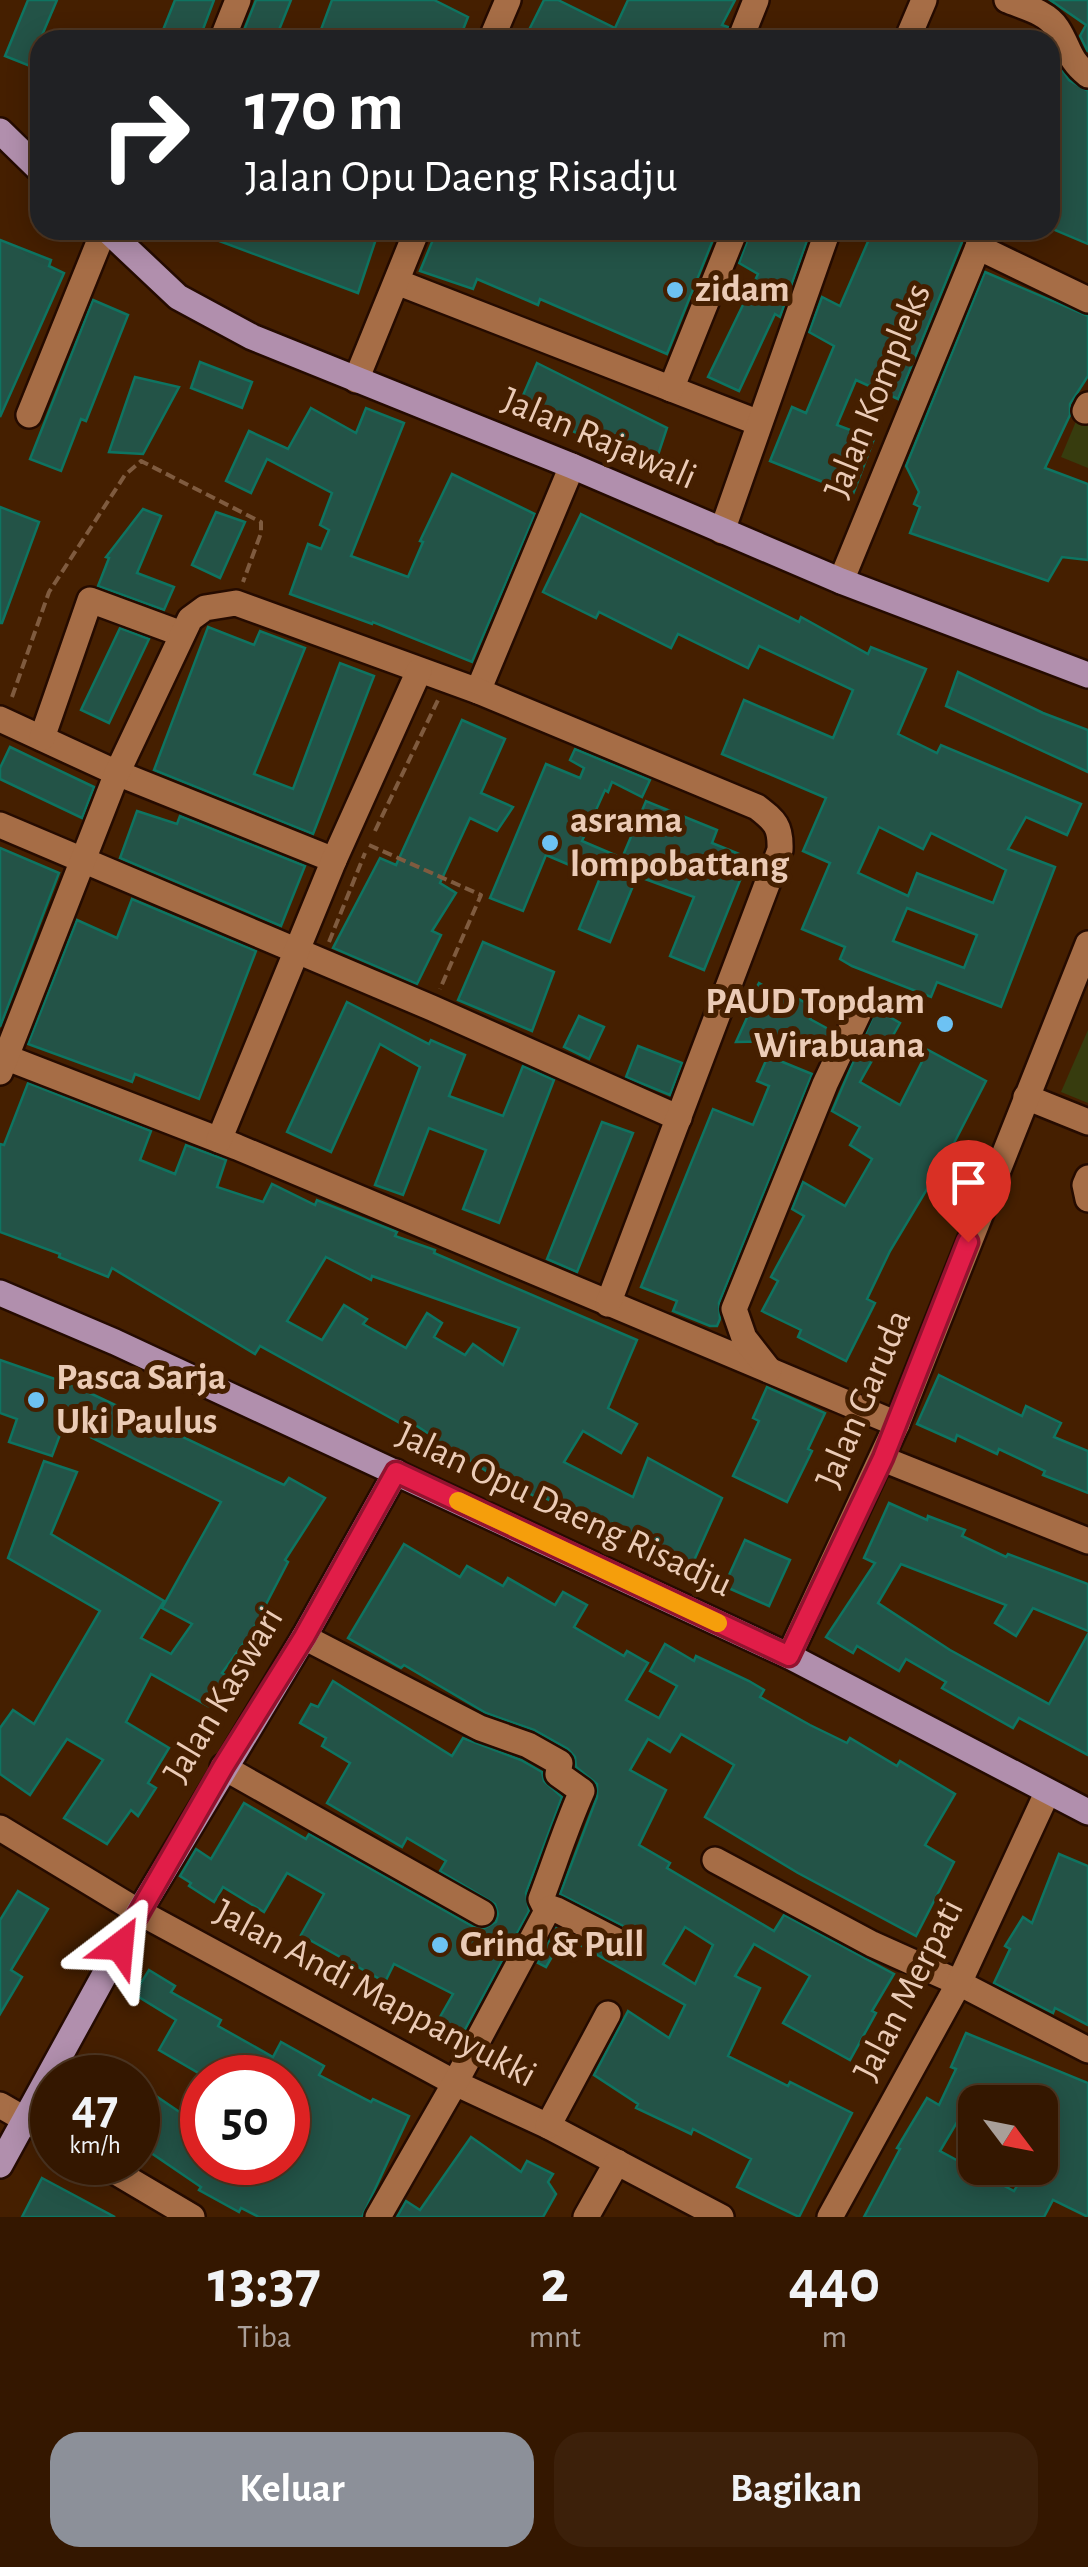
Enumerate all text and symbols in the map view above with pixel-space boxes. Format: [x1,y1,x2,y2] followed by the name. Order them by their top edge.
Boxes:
[80,70,210,200] icon: right
[245,73,404,143] text: 170 m
[245,155,677,200] text: Jalan Opu Daeng Risadju
[695,271,790,309] place label: zidam
[664,279,686,301] marker: zidam
[818,279,938,503] street label: Jalan Kompleks
[496,381,702,497] street label: Jalan Rajawali
[570,802,790,884] place label: asrama lompobattang
[539,832,561,854] marker: asrama lompobattang
[705,983,925,1065] place label: PAUD Topdam Wirabuana
[934,1013,956,1035] marker: PAUD Topdam Wirabuana
[926,1140,1011,1243] pin
[941,1155,996,1210] icon: arrive
[809,1304,919,1494] street label: Jalan Garuda
[56,1359,226,1441] place label: Pasca Sarja Uki Paulus
[25,1389,47,1411] marker: Pasca Sarja Uki Paulus
[391,1416,737,1604] street label: Jalan Opu Daeng Risadju
[157,1601,291,1789] street label: Jalan Kaswari
[208,1893,542,2095] street label: Jalan Andi Mappanyukki
[847,1893,971,2087] street label: Jalan Merpati
[68,1894,172,1998] position arrow
[460,1926,644,1964] place label: Grind & Pull
[429,1934,451,1956] marker: Grind & Pull
[180,2055,310,2185] speed limit sign: 50
[72,2083,118,2133] text: 47
[958,2085,1058,2185] north arrow
[958,2085,1058,2185] map controls
[69,2133,121,2158] text: km/h
[208,2253,321,2313] text: 13:37
[541,2253,569,2313] text: 2
[789,2253,880,2313] text: 440
[237,2321,292,2353] text: Tiba
[529,2321,581,2353] text: mnt
[822,2321,847,2353] text: m
[50,2432,534,2547] button: Keluar
[554,2432,1038,2547] button: Bagikan

